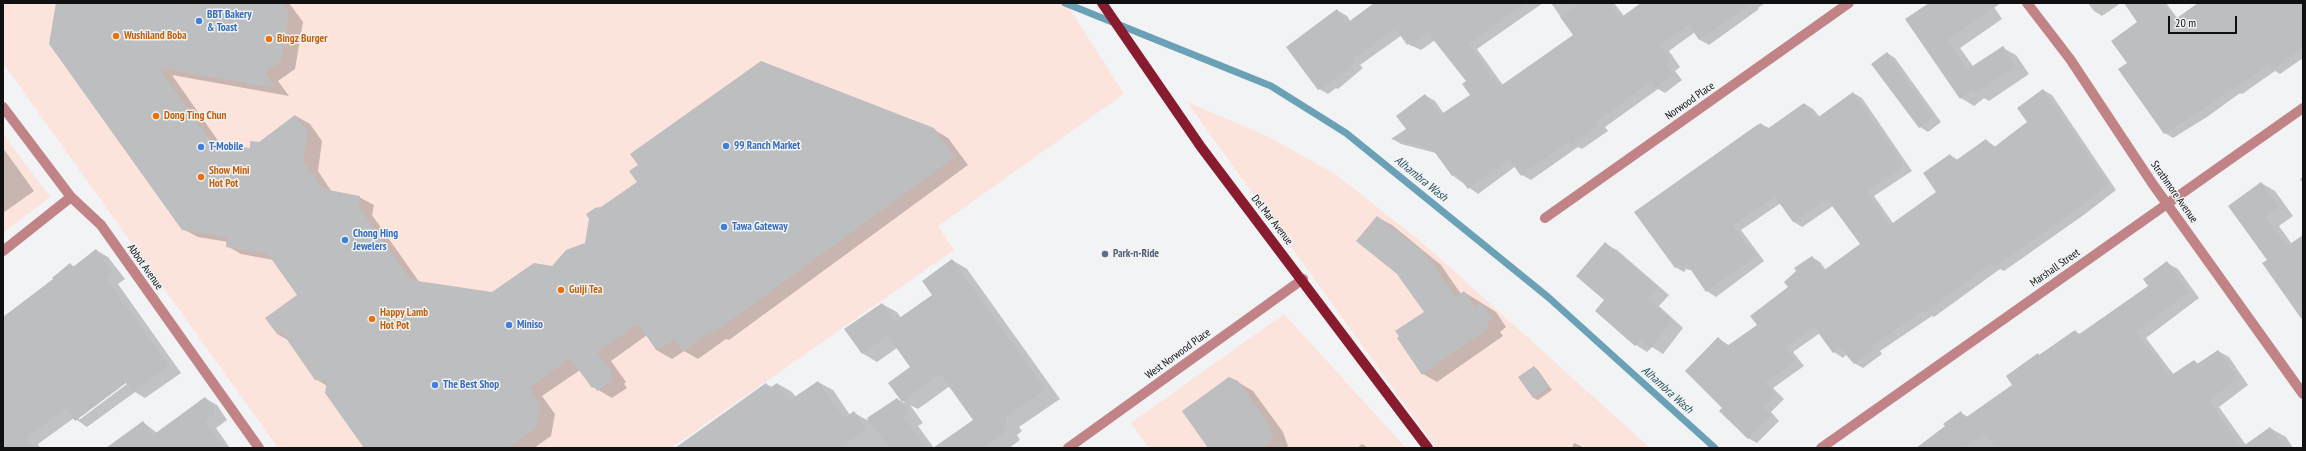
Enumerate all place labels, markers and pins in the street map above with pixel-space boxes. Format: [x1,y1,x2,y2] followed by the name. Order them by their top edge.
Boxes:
[207,8,252,34] place label: BBT Bakery & Toast
[194,16,204,26] marker: BBT Bakery & Toast
[124,29,187,43] place label: Wushiland Boba
[111,31,121,41] marker: Wushiland Boba
[277,32,327,46] place label: Bingz Burger
[264,34,274,44] marker: Bingz Burger
[164,109,226,123] place label: Dong Ting Chun
[151,111,161,121] marker: Dong Ting Chun
[734,139,800,153] place label: 99 Ranch Market
[209,140,243,154] place label: T-Mobile
[721,141,731,151] marker: 99 Ranch Market
[196,142,206,152] marker: T-Mobile
[209,164,250,190] place label: Show Mini Hot Pot
[196,172,206,182] marker: Show Mini Hot Pot
[732,220,788,234] place label: Tawa Gateway
[719,222,729,232] marker: Tawa Gateway
[353,227,398,253] place label: Chong Hing Jewelers
[340,235,350,245] marker: Chong Hing Jewelers
[1113,247,1159,261] place label: Park-n-Ride
[1100,249,1110,259] marker: Park-n-Ride
[569,283,602,297] place label: Guiji Tea
[556,285,566,295] marker: Guiji Tea
[380,306,428,332] place label: Happy Lamb Hot Pot
[367,314,377,324] marker: Happy Lamb Hot Pot
[517,318,543,332] place label: Miniso
[504,320,514,330] marker: Miniso
[443,378,499,392] place label: The Best Shop
[430,380,440,390] marker: The Best Shop

